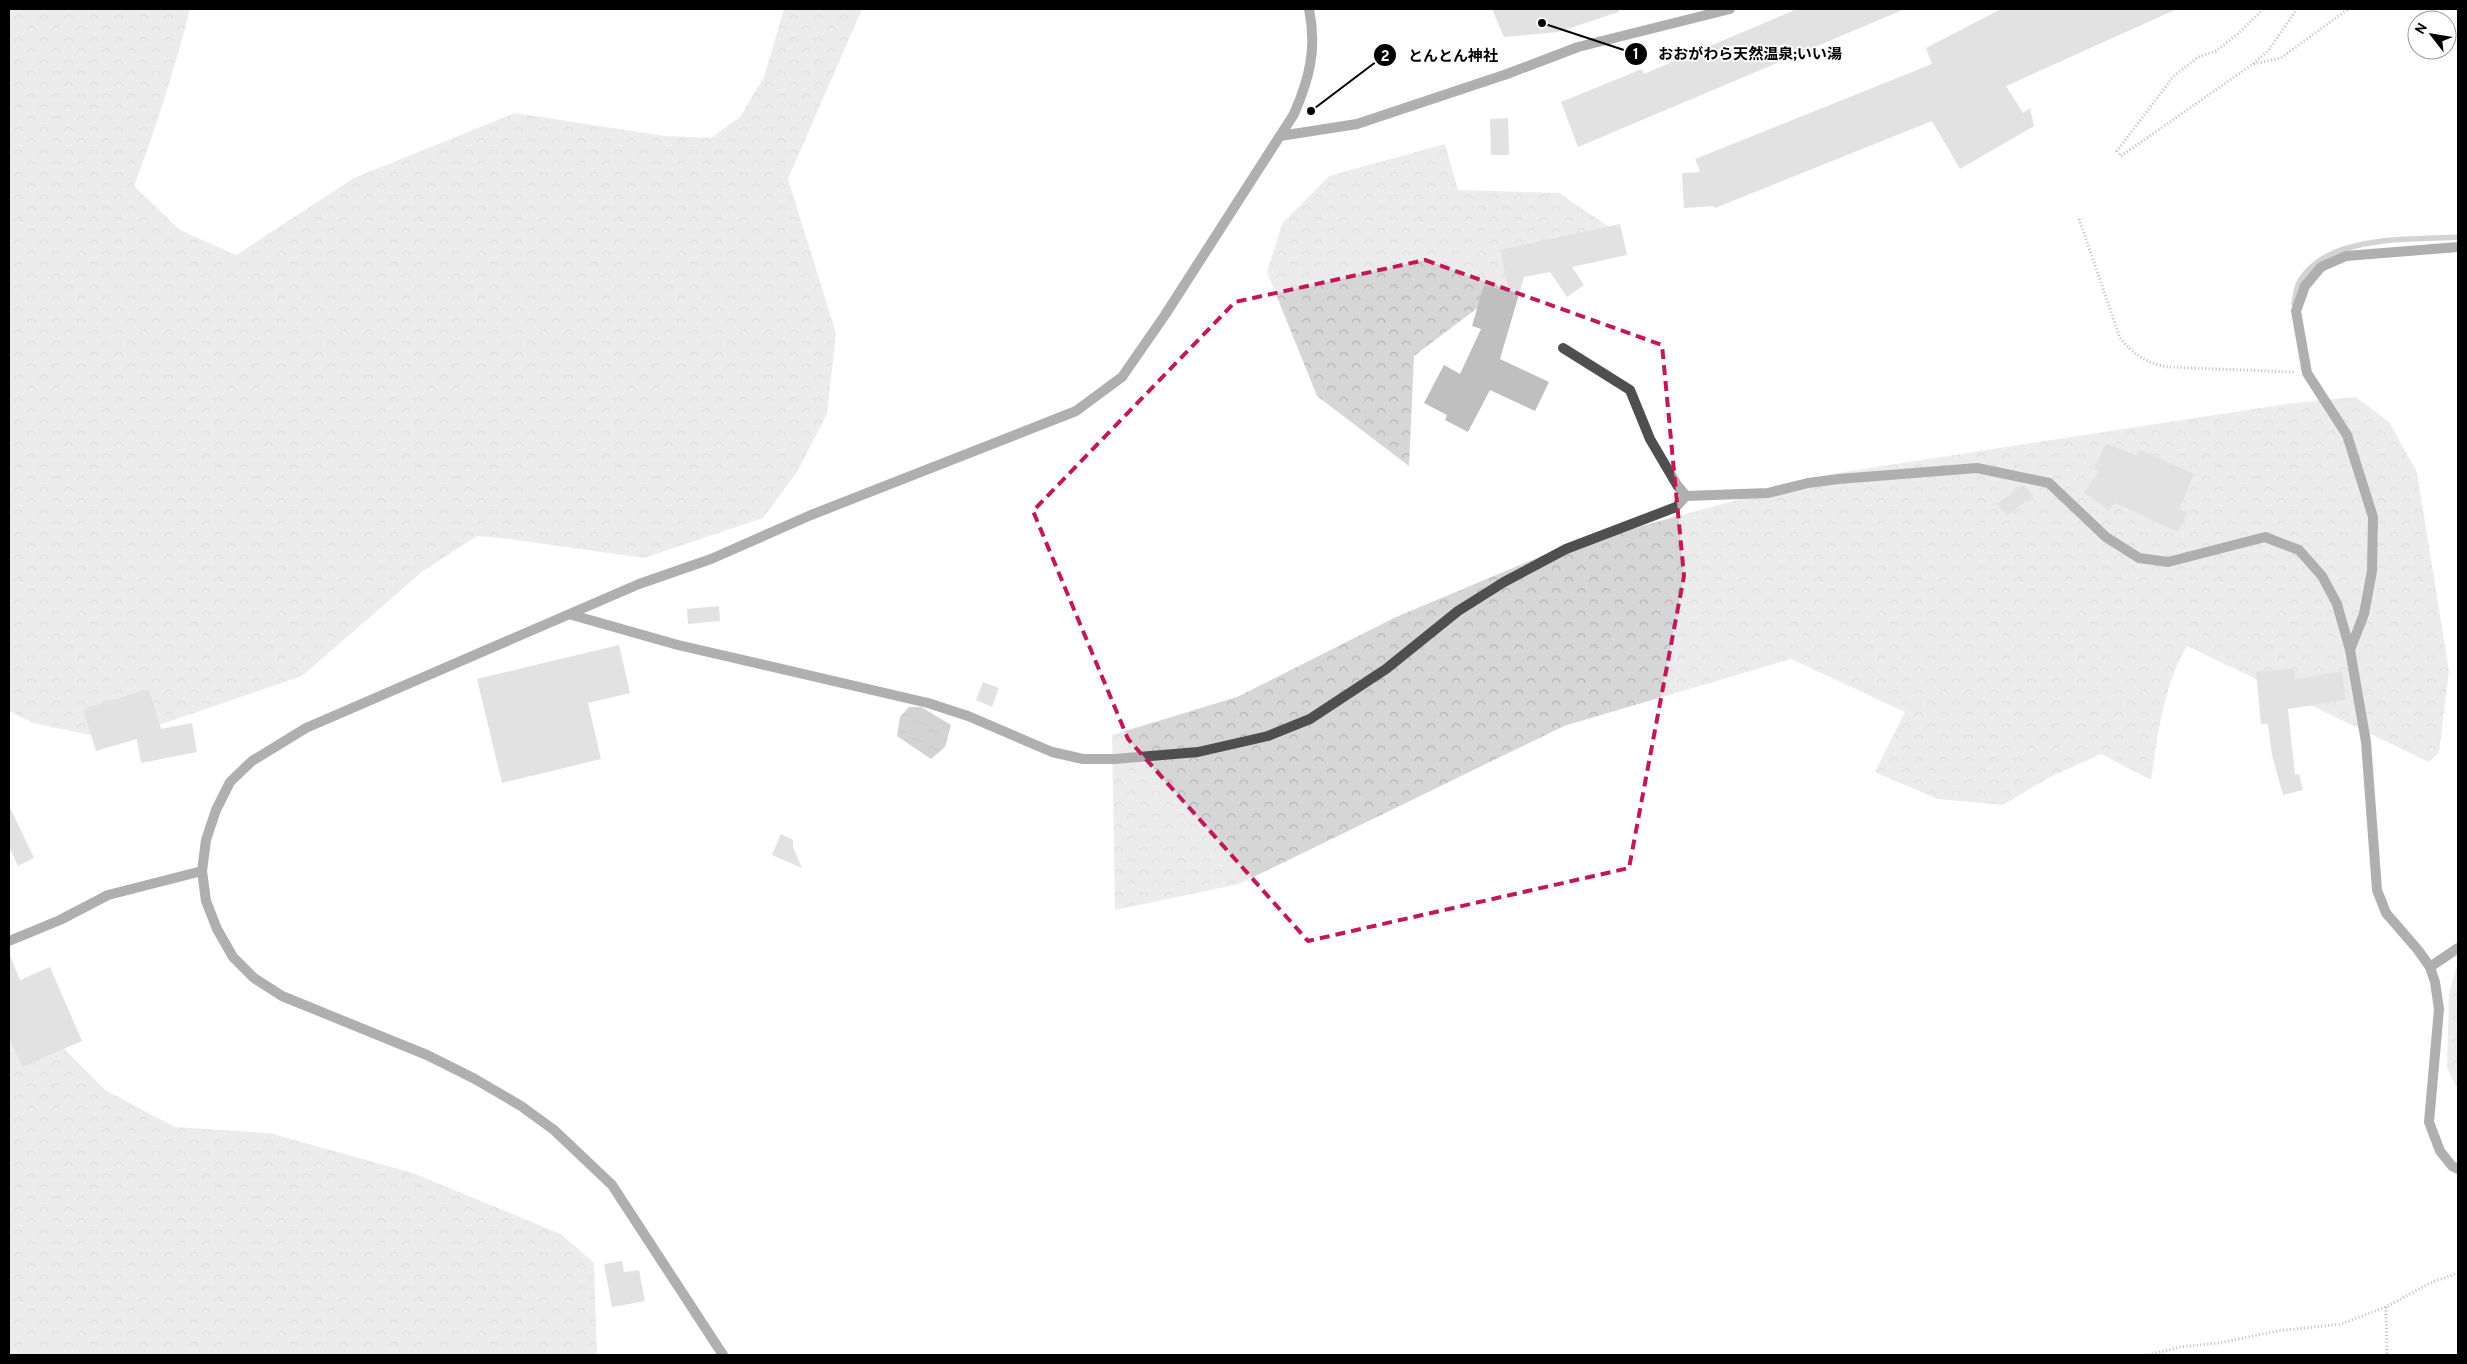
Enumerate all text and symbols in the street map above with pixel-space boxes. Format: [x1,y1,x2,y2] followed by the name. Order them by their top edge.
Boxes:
[2407,10,2457,60] north arrow
[2412,20,2432,38] text: N
[1623,39,1852,69] callout: おおがわら天然温泉;いい湯
[1373,40,1508,70] callout: とんとん神社
[1658,45,1842,65] text: おおがわら天然温泉;いい湯
[1633,46,1639,65] text: 1
[1408,47,1498,67] text: とんとん神社
[1380,48,1390,67] text: 2

